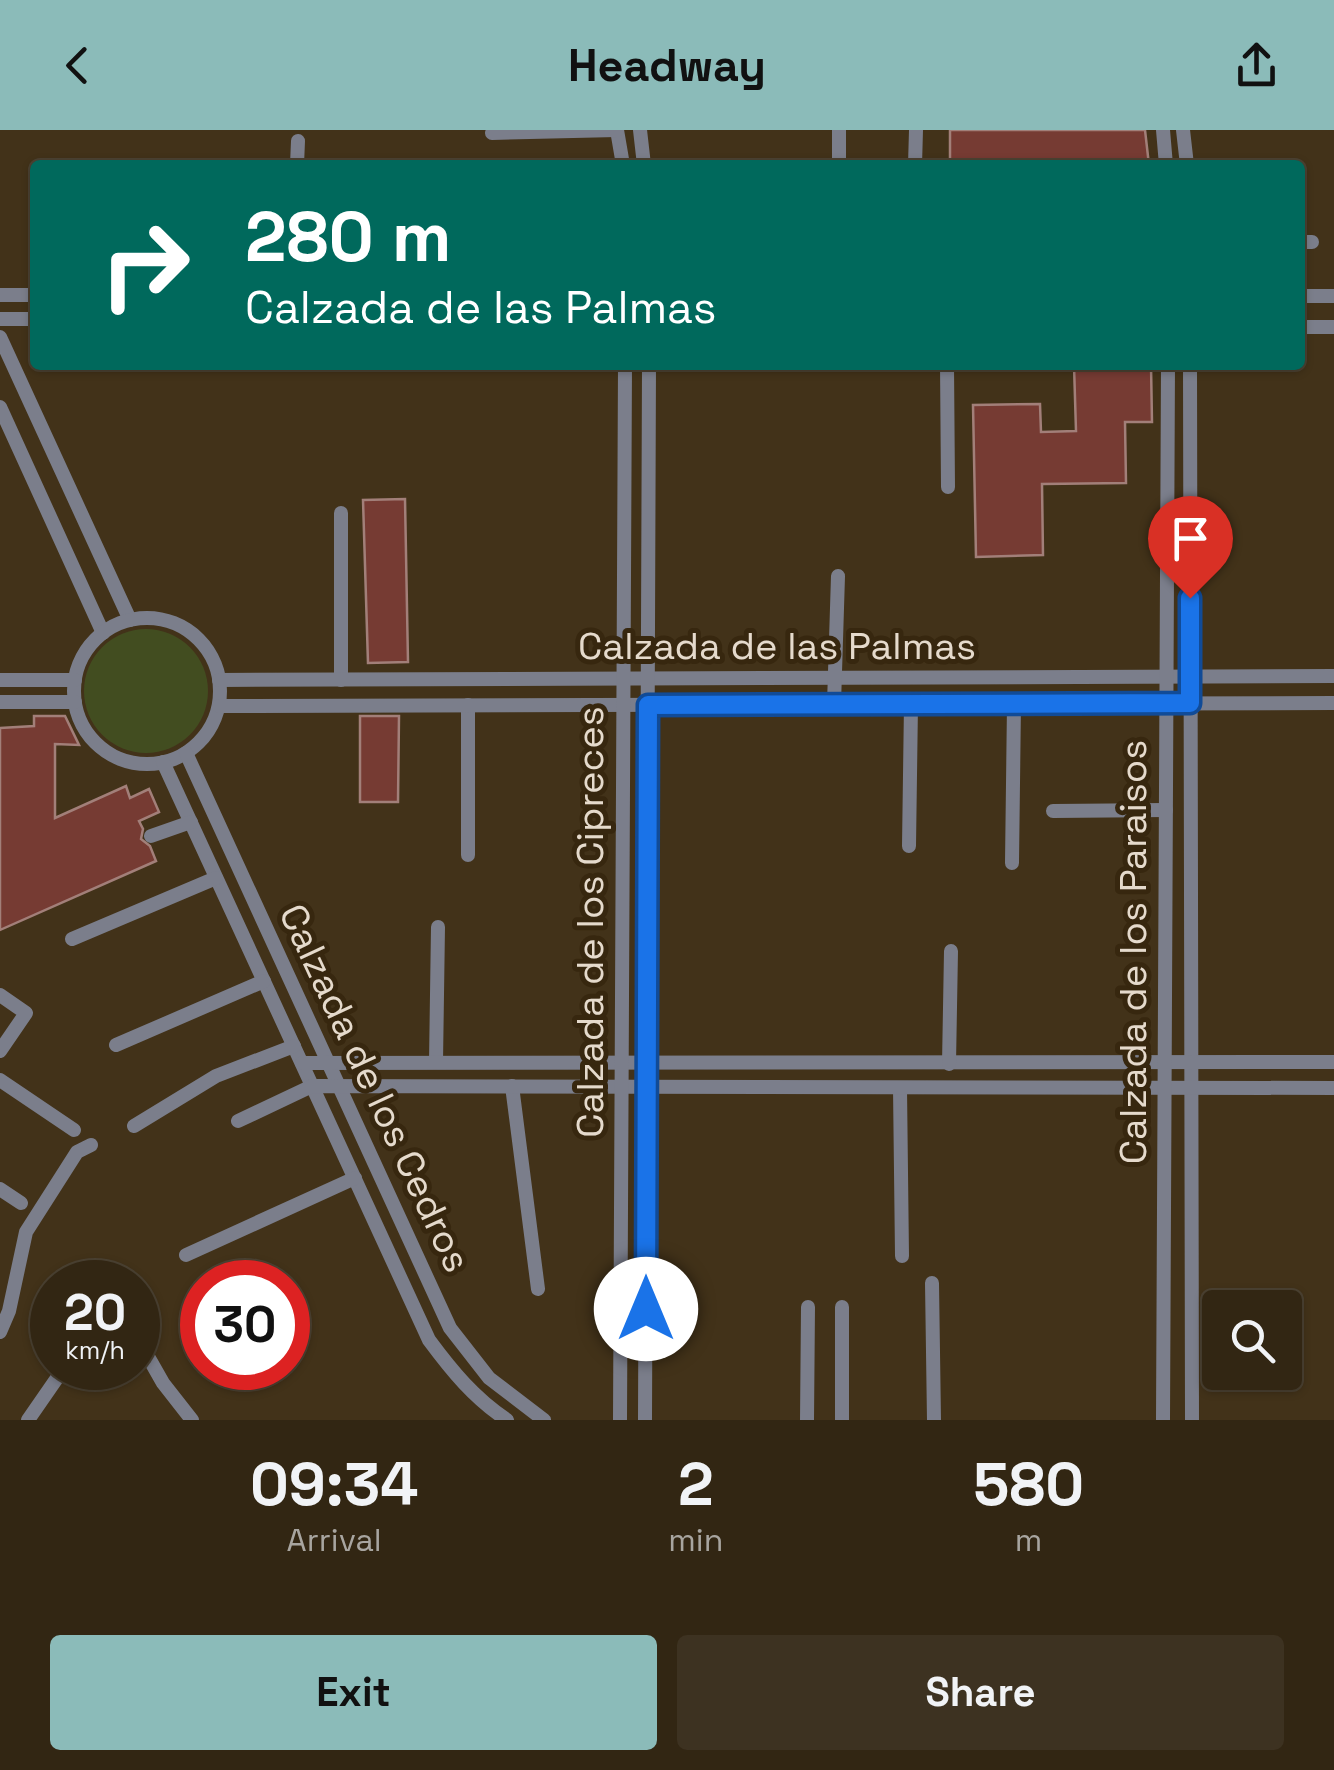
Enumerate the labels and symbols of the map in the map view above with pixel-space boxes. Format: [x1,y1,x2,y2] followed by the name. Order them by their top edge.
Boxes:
[1148,496,1233,599] pin
[578,622,976,670] street label: Calzada de las Palmas
[566,706,614,1138] street label: Calzada de los Cipreces
[1109,740,1157,1164] street label: Calzada de los Paraisos
[269,896,481,1280] street label: Calzada de los Cedros
[594,1257,698,1361] position arrow
[180,1260,310,1390] speed limit sign: 30

